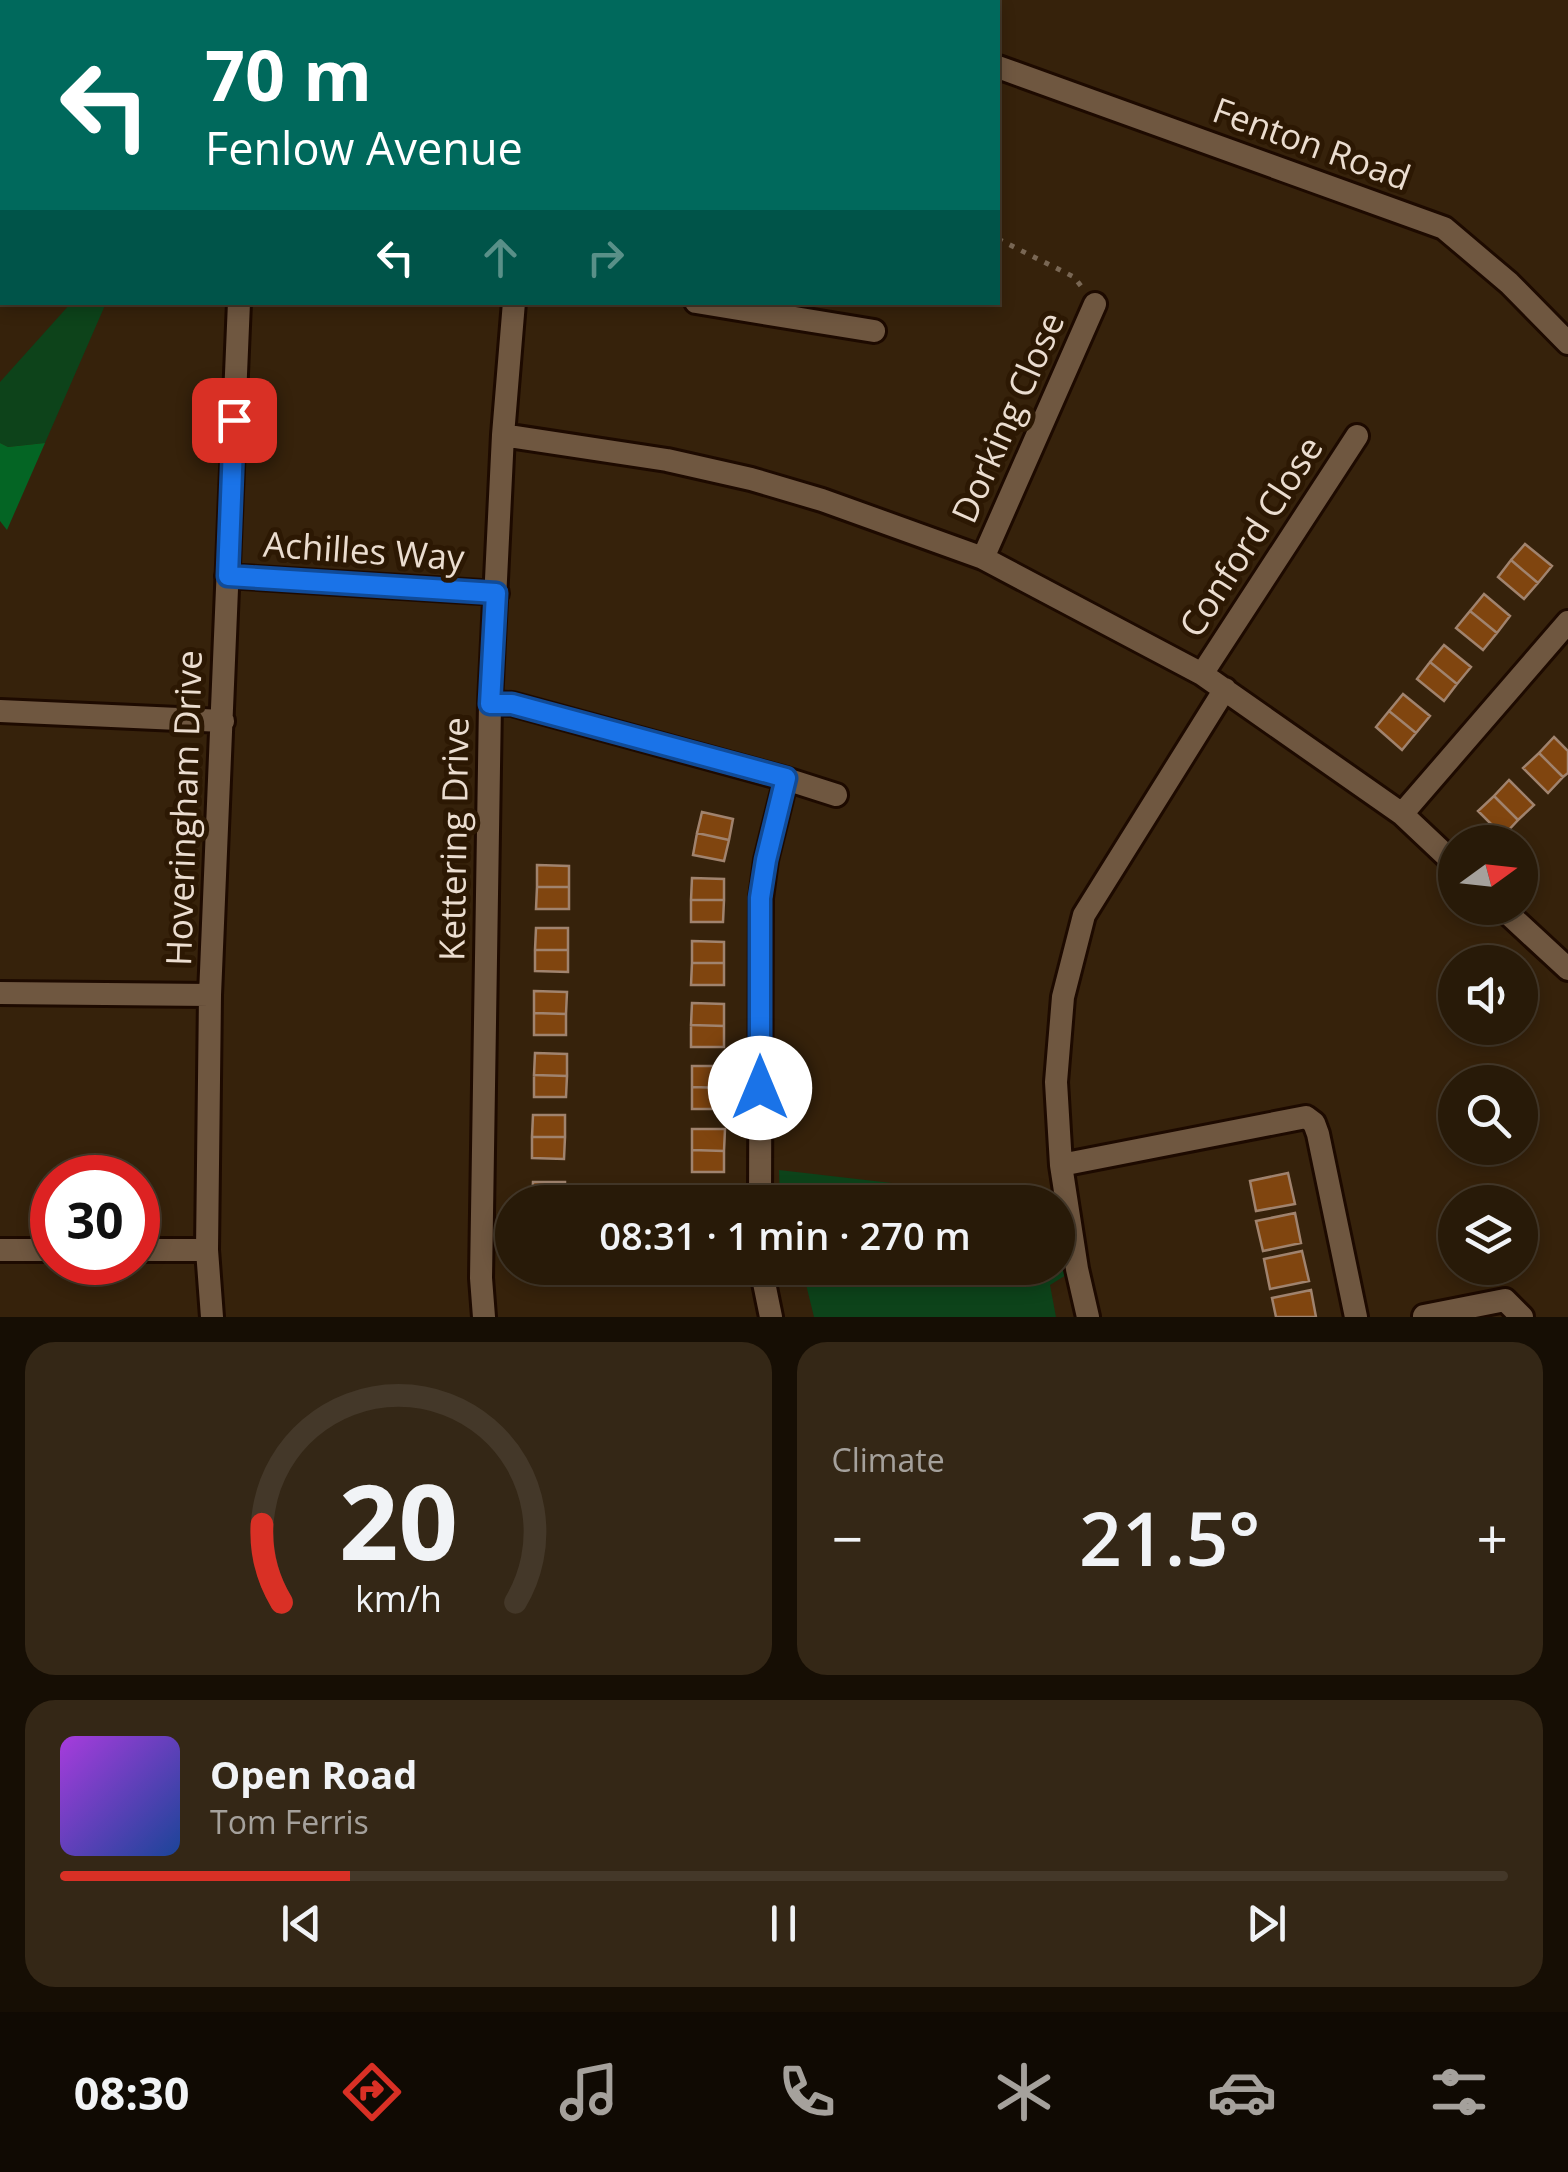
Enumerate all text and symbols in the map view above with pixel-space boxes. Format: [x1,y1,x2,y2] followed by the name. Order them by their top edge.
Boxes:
[205,26,372,122] text: 70 m
[40,40,170,170] icon: left
[1207,86,1417,200] street label: Fenton Road
[205,117,523,178] text: Fenlow Avenue
[368,230,423,285] icon: left
[473,230,528,285] icon: ahead
[578,230,633,285] icon: right
[940,304,1074,530] street label: Dorking Close
[192,378,277,463] pin
[207,393,262,448] icon: arrive
[1168,427,1332,645] street label: Conford Close
[262,520,467,581] street label: Achilles Way
[154,649,212,967] street label: Hoveringham Drive
[427,717,479,961] street label: Kettering Drive
[1438,825,1538,925] north arrow
[1438,825,1538,1285] map controls
[1438,945,1538,1045] button: sound
[708,1036,812,1140] position arrow
[1438,1065,1538,1165] button: search
[30,1155,160,1285] speed limit sign: 30
[1438,1185,1538,1285] button: layers
[599,1209,971,1261] text: 08:31 · 1 min · 270 m
[832,1438,945,1481] text: Climate
[339,1449,458,1590] text: 20
[1079,1486,1260,1588] text: 21.5°
[832,1500,863,1575] text: −
[1477,1500,1508,1575] text: +
[355,1574,442,1622] text: km/h
[210,1748,417,1800] text: Open Road
[210,1800,369,1843] text: Tom Ferris
[274,1896,329,1951] icon: previous
[756,1896,811,1951] icon: pause
[1239,1896,1294,1951] icon: next
[337,2057,407,2127] icon: directions
[554,2057,624,2127] icon: music
[772,2057,842,2127] icon: phone
[989,2057,1059,2127] icon: climate
[1207,2057,1277,2127] icon: car
[1424,2057,1494,2127] icon: filters
[74,2062,189,2123] text: 08:30

